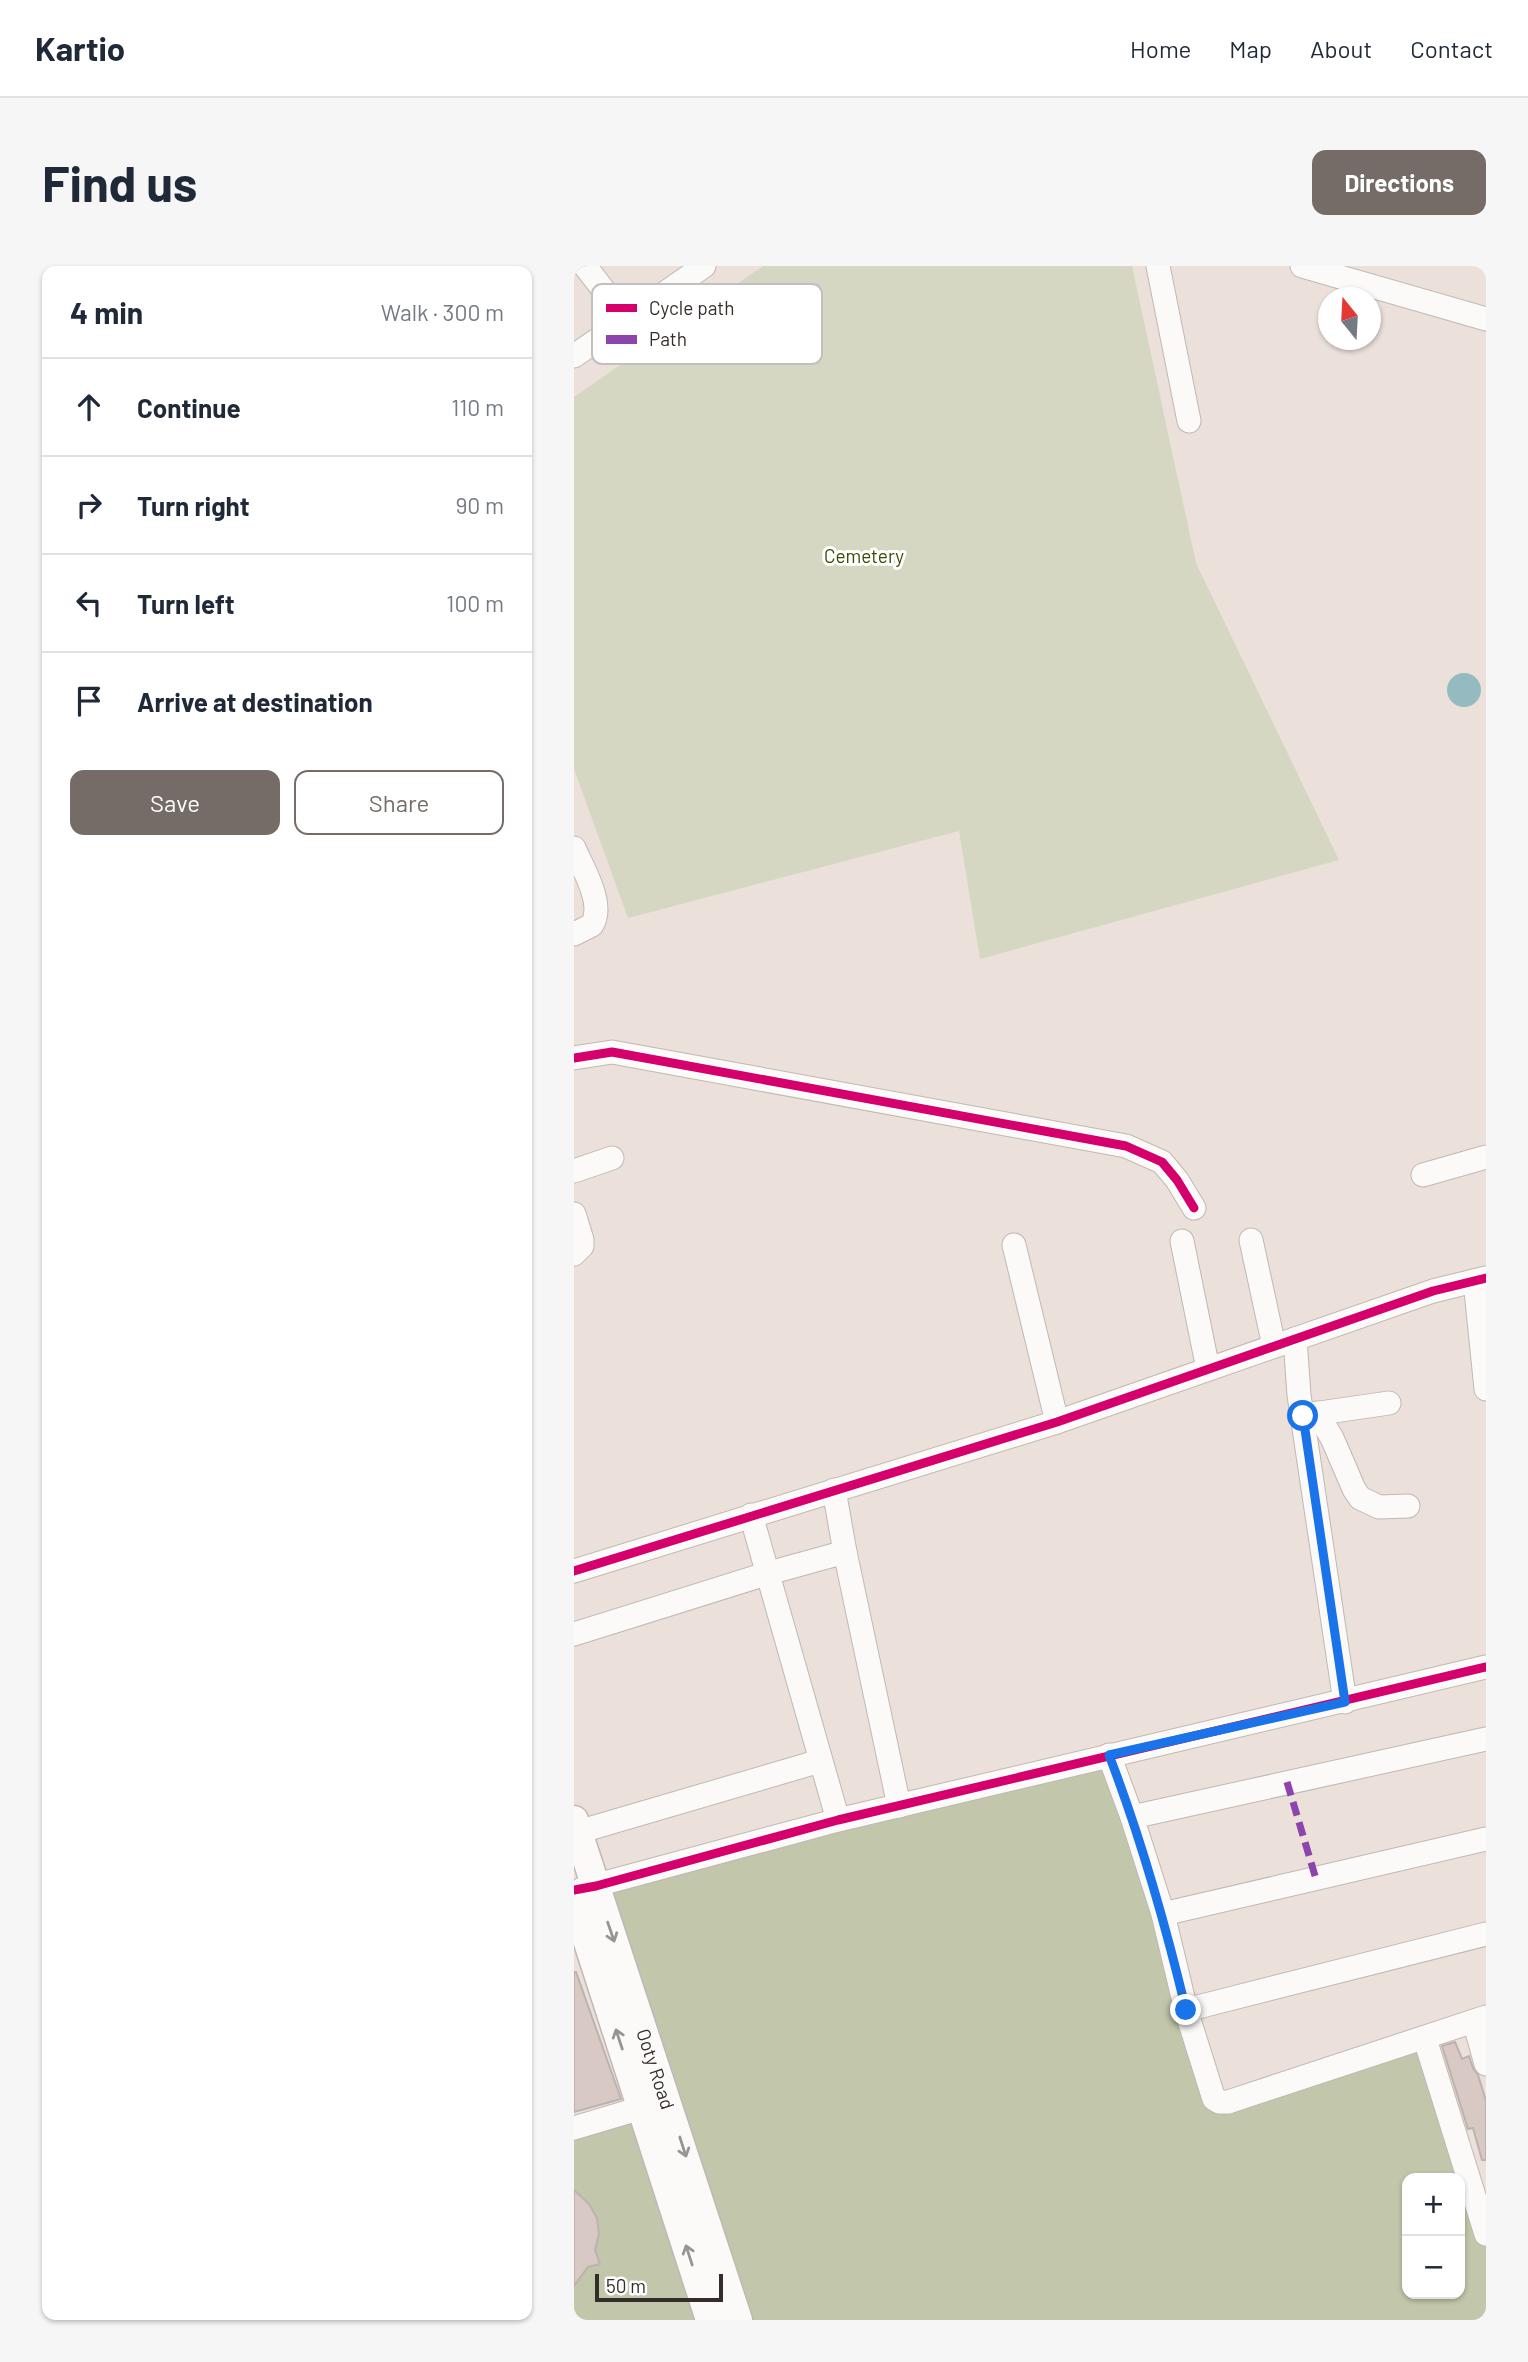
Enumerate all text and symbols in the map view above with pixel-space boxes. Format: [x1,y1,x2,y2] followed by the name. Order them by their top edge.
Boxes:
[35,28,125,68] text: Kartio
[1130,34,1191,63] text: Home
[1229,34,1272,63] text: Map
[1310,34,1372,63] text: About
[1410,34,1493,63] text: Contact
[1312,150,1486,215] button: Directions
[42,153,197,212] text: Find us
[592,284,822,364] legend
[1318,287,1381,350] north arrow
[70,294,143,330] text: 4 min
[649,296,734,319] text: Cycle path
[381,298,504,326] text: Walk · 300 m
[649,327,687,350] text: Path
[70,388,108,426] icon: ahead
[137,392,241,423] text: Continue
[451,393,504,421] text: 110 m
[70,486,108,524] icon: right
[137,490,250,521] text: Turn right
[455,491,504,519] text: 90 m
[824,544,904,567] park label: Cemetery
[70,584,108,622] icon: left
[137,588,235,619] text: Turn left
[446,589,504,617] text: 100 m
[70,682,108,720] icon: arrive
[137,686,373,717] text: Arrive at destination
[70,770,280,835] button: Save
[294,770,504,835] button: Share
[1287,1400,1318,1431] route start
[606,1920,618,1942] one-way arrow
[1170,1994,1201,2025] route end
[632,2025,680,2112] street label: Ooty Road
[611,2028,624,2050] one-way arrow
[677,2136,690,2158] one-way arrow
[1402,2173,1465,2299] map controls
[1402,2173,1465,2236] button: +
[1402,2236,1465,2299] button: −
[682,2244,695,2266] one-way arrow
[595,2271,723,2303] scale bar
[606,2274,646,2297] text: 50 m

